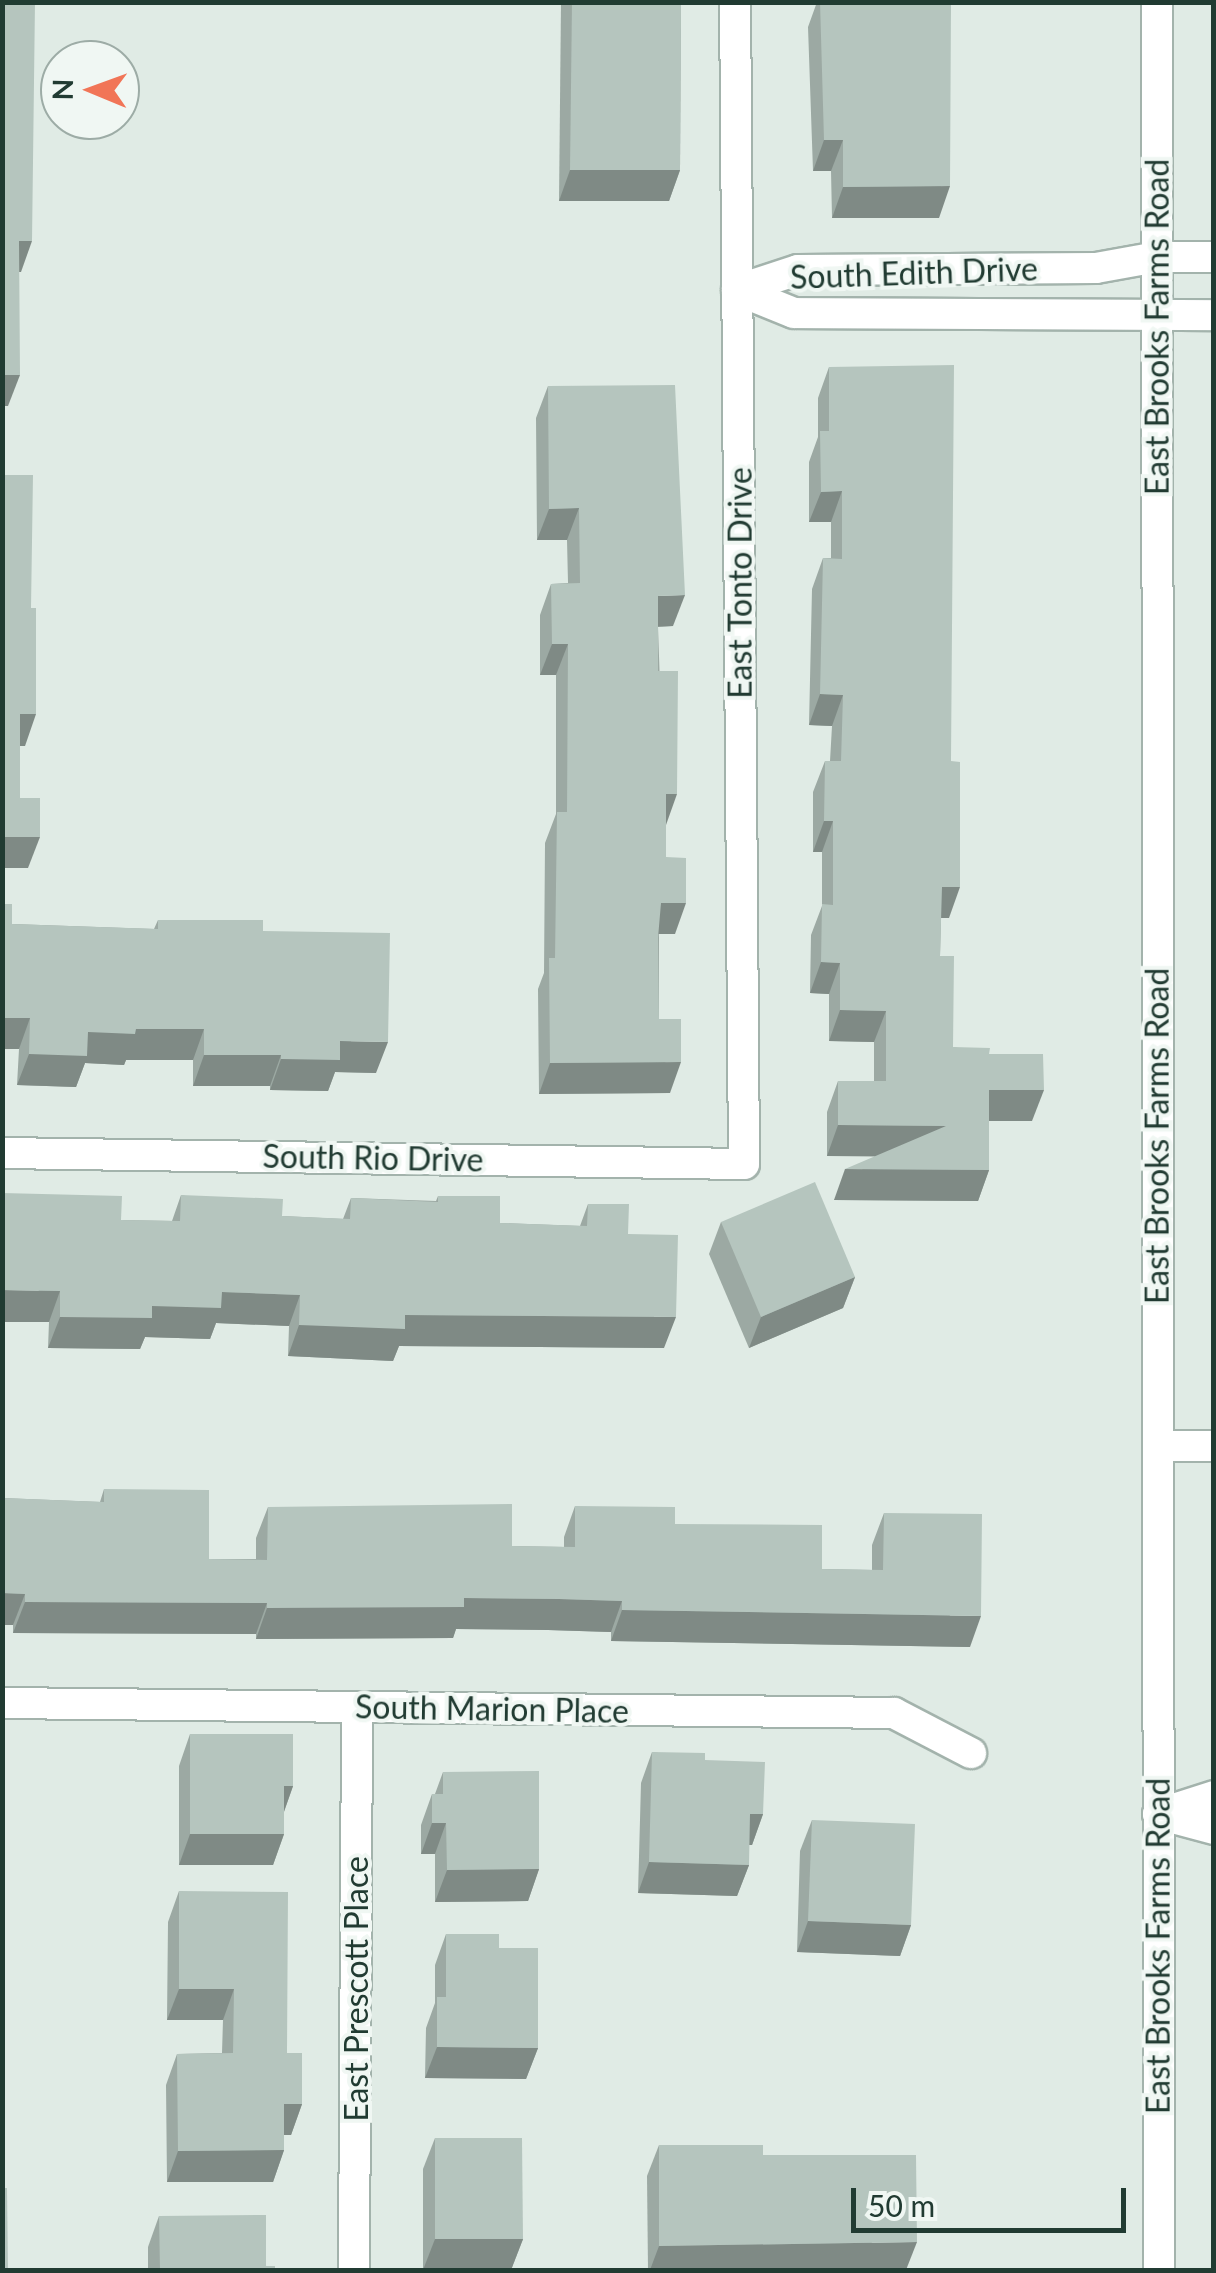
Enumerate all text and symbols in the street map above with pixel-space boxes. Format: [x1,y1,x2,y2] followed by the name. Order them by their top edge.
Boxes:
[40,40,140,140] north arrow
[45,78,79,101] text: N
[1138,159,1176,495] street label: East Brooks Farms Road
[789,249,1039,297] street label: South Edith Drive
[721,467,759,699] street label: East Tonto Drive
[1138,968,1176,1304] street label: East Brooks Farms Road
[262,1137,484,1179] street label: South Rio Drive
[355,1687,629,1731] street label: South Marion Place
[1139,1778,1177,2114] street label: East Brooks Farms Road
[337,1856,375,2122] street label: East Prescott Place
[856,2168,1131,2230] scale bar
[868,2187,935,2223] text: 50 m

